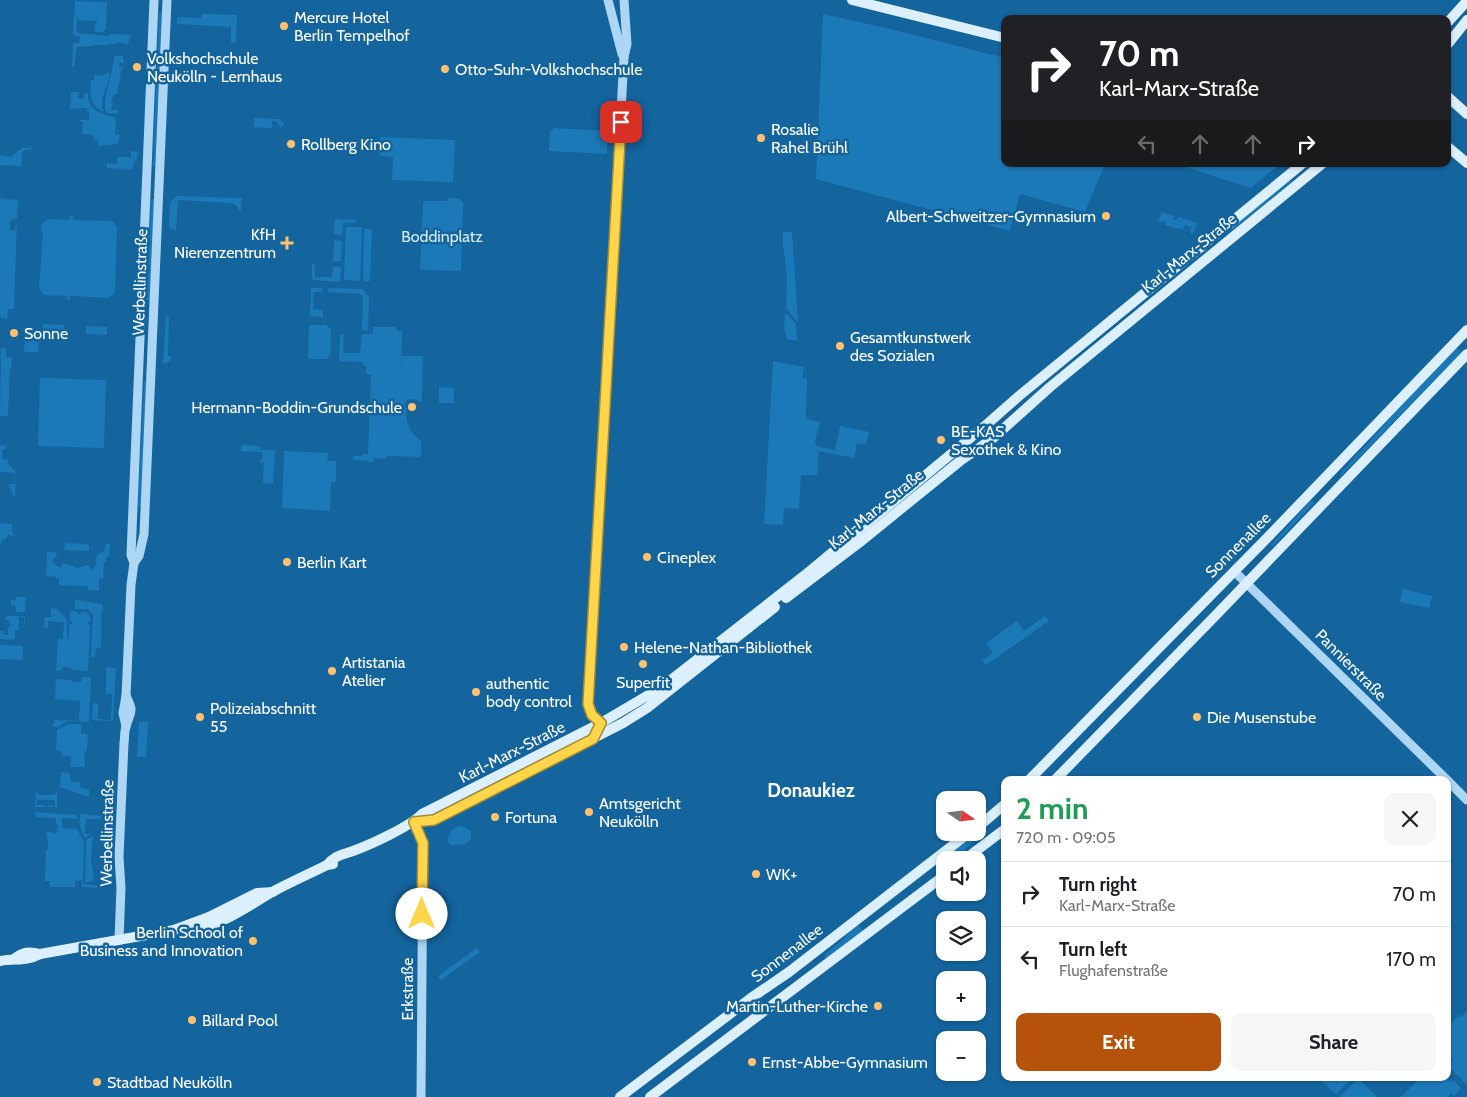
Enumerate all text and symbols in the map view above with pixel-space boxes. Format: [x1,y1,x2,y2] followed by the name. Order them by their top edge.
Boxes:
[294,8,410,45] place label: Mercure Hotel Berlin Tempelhof
[278,20,290,32] marker: Mercure Hotel Berlin Tempelhof
[1099,32,1180,75] text: 70 m
[1016,35,1081,100] icon: right
[147,49,282,86] place label: Volkshochschule Neukölln - Lernhaus
[455,60,642,79] place label: Otto-Suhr-Volkshochschule
[131,61,143,73] marker: Volkshochschule Neukölln - Lernhaus
[439,63,451,75] marker: Otto-Suhr-Volkshochschule
[1099,75,1259,102] text: Karl-Marx-Straße
[600,101,642,143] pin
[607,108,635,136] icon: arrive
[771,120,848,157] place label: Rosalie Rahel Brühl
[1133,130,1161,158] icon: left
[1186,130,1214,158] icon: ahead
[1239,130,1267,158] icon: ahead
[1292,130,1320,158] icon: right
[755,132,767,144] marker: Rosalie Rahel Brühl
[301,135,391,154] place label: Rollberg Kino
[285,138,297,150] marker: Rollberg Kino
[886,207,1096,226] place label: Albert-Schweitzer-Gymnasium
[1138,209,1240,297] street label: Karl-Marx-Straße
[1100,210,1112,222] marker: Albert-Schweitzer-Gymnasium
[174,225,276,262] place label: KfH Nierenzentrum
[401,227,483,246] park label: Boddinplatz
[129,228,151,336] street label: Werbellinstraße
[280,236,294,250] marker: KfH Nierenzentrum
[24,324,68,343] place label: Sonne
[8,327,20,339] marker: Sonne
[850,328,972,365] place label: Gesamtkunstwerk des Sozialen
[834,340,846,352] marker: Gesamtkunstwerk des Sozialen
[191,398,402,417] place label: Hermann-Boddin-Grundschule
[406,401,418,413] marker: Hermann-Boddin-Grundschule
[951,422,1062,459] place label: BE-KAS Sexothek & Kino
[935,434,947,446] marker: BE-KAS Sexothek & Kino
[825,465,927,553] street label: Karl-Marx-Straße
[1201,508,1275,582] street label: Sonnenallee
[657,548,717,567] place label: Cineplex
[641,551,653,563] marker: Cineplex
[297,553,367,572] place label: Berlin Kart
[281,556,293,568] marker: Berlin Kart
[1311,625,1391,705] street label: Pannierstraße
[634,638,813,657] place label: Helene-Nathan-Bibliothek
[618,641,630,653] marker: Helene-Nathan-Bibliothek
[342,653,406,690] place label: Artistania Atelier
[637,658,649,670] marker: Superfit
[326,665,338,677] marker: Artistania Atelier
[616,673,671,692] place label: Superfit
[486,674,572,711] place label: authentic body control
[470,686,482,698] marker: authentic body control
[210,699,317,736] place label: Polizeiabschnitt 55
[1207,708,1316,727] place label: Die Musenstube
[194,711,206,723] marker: Polizeiabschnitt 55
[1191,711,1203,723] marker: Die Musenstube
[456,717,568,787] street label: Karl-Marx-Straße
[97,779,117,887] street label: Werbellinstraße
[767,779,855,802] district label: Donaukiez
[1016,790,1088,827] text: 2 min
[936,791,986,841] north arrow
[936,791,986,1081] map controls
[1384,793,1436,845] button: close
[599,794,681,831] place label: Amtsgericht Neukölln
[583,806,595,818] marker: Amtsgericht Neukölln
[505,808,557,827] place label: Fortuna
[489,811,501,823] marker: Fortuna
[1016,828,1116,847] text: 720 m · 09:05
[936,851,986,901] button: sound
[766,865,797,884] place label: WK+
[750,868,762,880] marker: WK+
[1059,873,1137,896] text: Turn right
[1016,880,1044,908] icon: right
[1392,883,1436,906] text: 70 m
[395,887,447,939] position arrow
[1059,896,1175,915] text: Karl-Marx-Straße
[936,911,986,961] button: layers
[747,920,827,986] street label: Sonnenallee
[80,923,244,960] place label: Berlin School of Business and Innovation
[247,935,259,947] marker: Berlin School of Business and Innovation
[1059,938,1127,961] text: Turn left
[1016,945,1044,973] icon: left
[1386,948,1436,971] text: 170 m
[398,958,417,1020] street label: Erkstraße
[1059,961,1168,980] text: Flughafenstraße
[936,971,986,1021] button: +
[726,997,868,1016] place label: Martin-Luther-Kirche
[872,1000,884,1012] marker: Martin-Luther-Kirche
[202,1011,278,1030] place label: Billard Pool
[1016,1013,1221,1071] button: Exit
[1231,1013,1436,1071] button: Share
[186,1014,198,1026] marker: Billard Pool
[936,1031,986,1081] button: −
[762,1053,928,1072] place label: Ernst-Abbe-Gymnasium
[746,1056,758,1068] marker: Ernst-Abbe-Gymnasium
[107,1073,232,1092] place label: Stadtbad Neukölln
[91,1076,103,1088] marker: Stadtbad Neukölln

